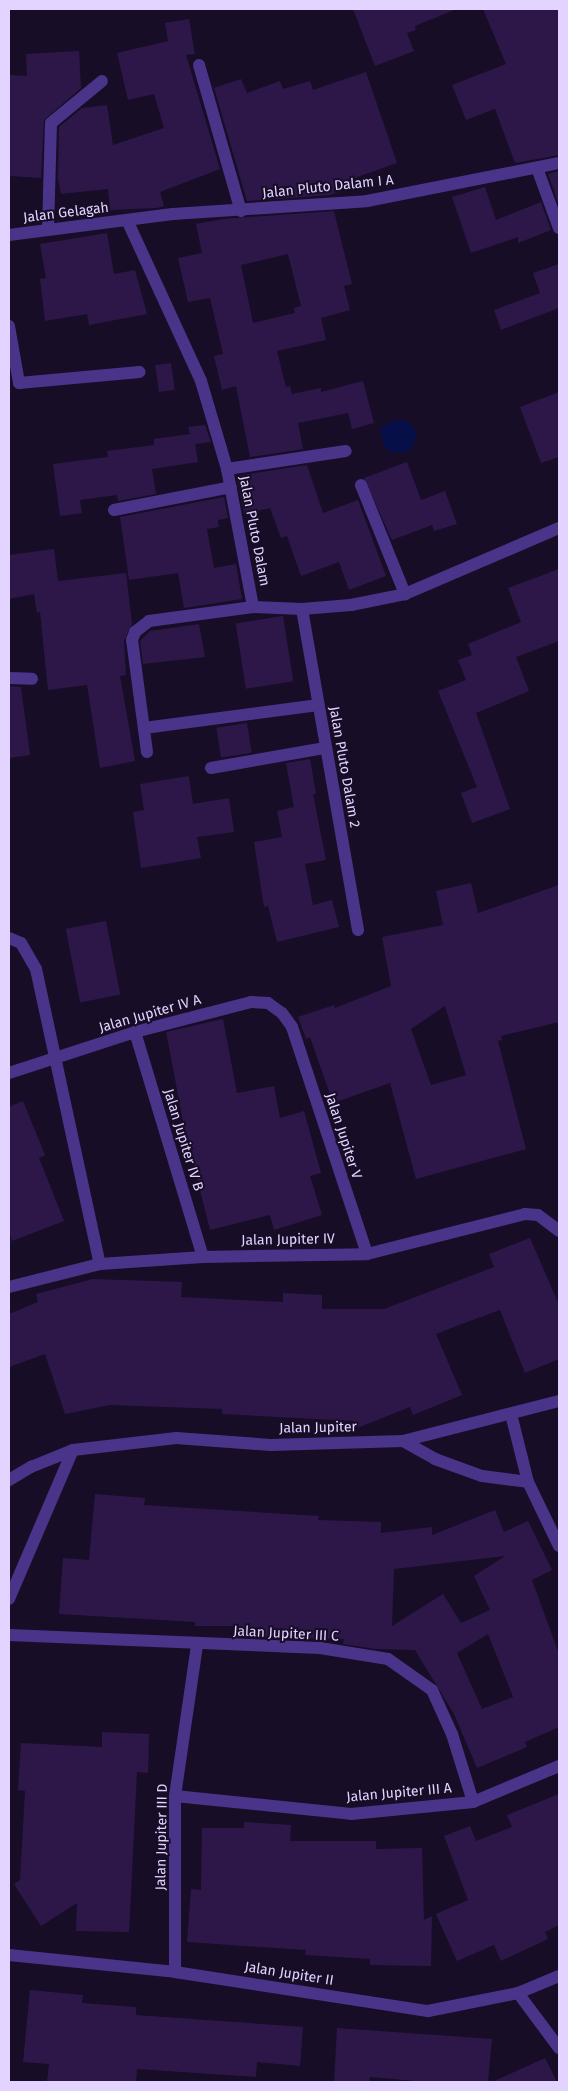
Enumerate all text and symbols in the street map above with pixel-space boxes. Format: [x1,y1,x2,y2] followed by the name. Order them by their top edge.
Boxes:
[262,172,394,202] street label: Jalan Pluto Dalam I A
[22,199,110,227] street label: Jalan Gelagah
[235,474,273,588] street label: Jalan Pluto Dalam
[325,705,363,829] street label: Jalan Pluto Dalam 2
[97,991,203,1037] street label: Jalan Jupiter IV A
[160,1087,206,1193] street label: Jalan Jupiter IV B
[321,1091,365,1181] street label: Jalan Jupiter V
[241,1231,335,1249] street label: Jalan Jupiter IV
[279,1419,357,1437] street label: Jalan Jupiter
[233,1623,339,1645] street label: Jalan Jupiter III C
[346,1780,452,1806] street label: Jalan Jupiter III A
[153,1784,171,1890] street label: Jalan Jupiter III D
[243,1959,335,1989] street label: Jalan Jupiter II

